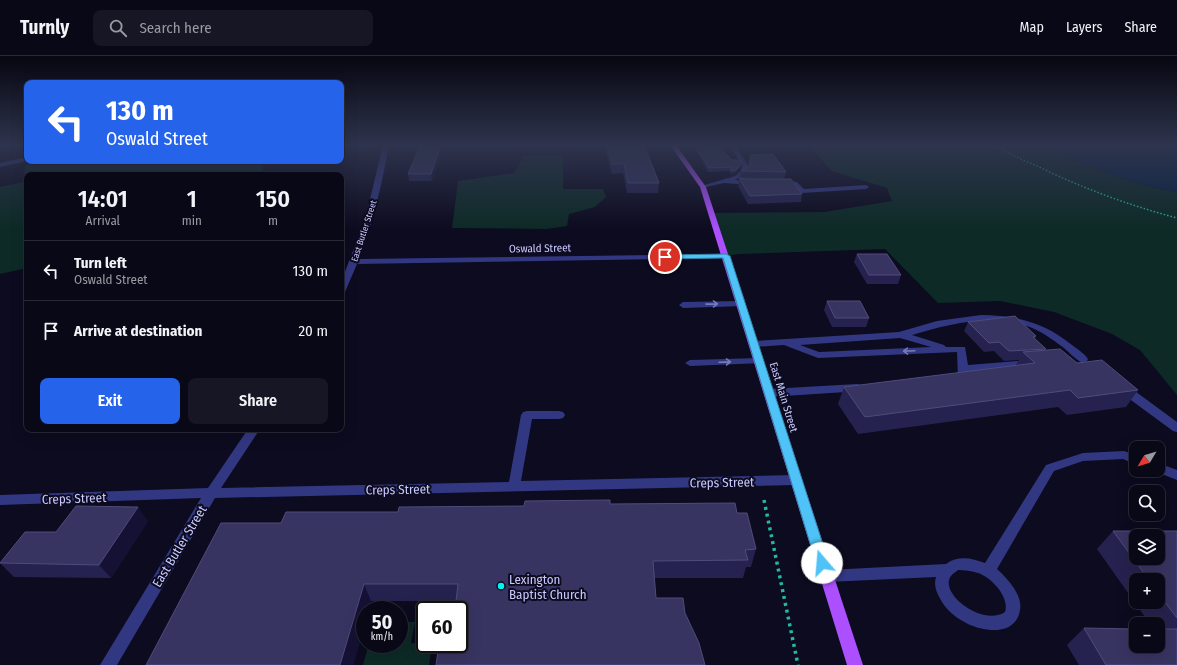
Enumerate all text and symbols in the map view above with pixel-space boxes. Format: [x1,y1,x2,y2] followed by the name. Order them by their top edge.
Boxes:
[93,10,373,46] search box
[20,16,69,39] text: Turnly
[107,17,129,39] icon: search
[139,19,212,37] text: Search here
[1020,19,1044,36] text: Map
[1066,19,1102,36] text: Layers
[1124,19,1157,36] text: Share
[106,94,174,127] text: 130 m
[40,96,92,148] icon: left
[106,128,208,150] text: Oswald Street
[78,185,128,213] text: 14:01
[187,185,197,213] text: 1
[256,185,290,213] text: 150
[349,199,379,263] street label: East Butler Street
[86,213,120,228] text: Arrival
[182,213,202,228] text: min
[268,213,278,228] text: m
[648,240,682,274] pin
[509,241,572,256] street label: Oswald Street
[654,246,676,268] icon: arrive
[74,254,127,272] text: Turn left
[40,260,62,282] icon: left
[293,262,328,280] text: 130 m
[74,272,148,287] text: Oswald Street
[705,300,718,308] one-way arrow
[40,320,62,342] icon: arrive
[74,322,202,340] text: Arrive at destination
[299,322,328,340] text: 20 m
[903,347,916,355] one-way arrow
[718,358,731,366] one-way arrow
[767,361,800,434] street label: East Main Street
[40,378,180,424] button: Exit
[188,378,328,424] button: Share
[1129,441,1165,477] north arrow
[1129,441,1165,653] map controls
[690,474,755,491] street label: Creps Street
[366,481,431,498] street label: Creps Street
[1129,485,1165,521] button: search
[42,490,107,507] street label: Creps Street
[149,502,210,590] street label: East Butler Street
[1129,529,1165,565] button: layers
[801,542,843,584] position arrow
[509,572,587,602] place label: Lexington Baptist Church
[1129,573,1165,609] button: +
[496,581,506,591] marker: Lexington Baptist Church
[416,601,468,653] speed limit sign: 60
[372,610,392,634] text: 50
[1129,617,1165,653] button: −
[371,631,393,643] text: km/h

